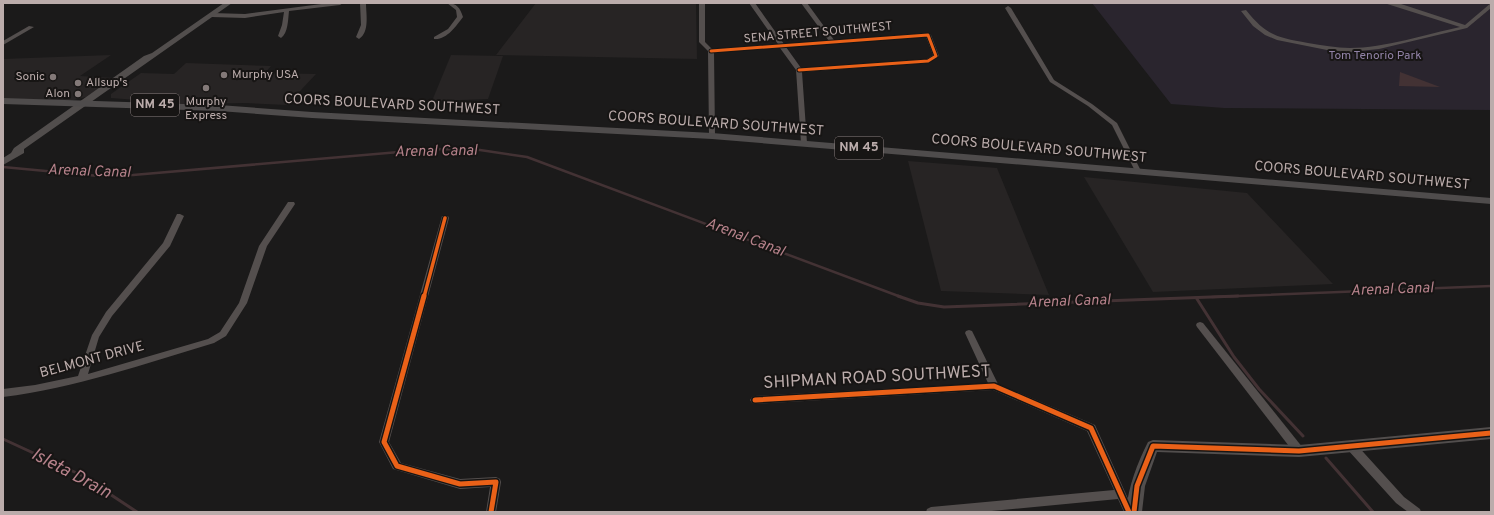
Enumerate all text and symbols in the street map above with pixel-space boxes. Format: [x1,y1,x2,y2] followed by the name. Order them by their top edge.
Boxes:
[743,19,893,47] street label: SENA STREET SOUTHWEST
[1328,48,1422,64] park label: Tom Tenorio Park
[232,67,299,83] place label: Murphy USA
[16,69,45,85] place label: Sonic
[219,70,229,80] marker: Murphy USA
[48,72,58,82] marker: Sonic
[86,75,128,91] place label: Allsup's
[73,78,83,88] marker: Allsup's
[201,83,211,93] marker: Murphy Express
[45,86,70,102] place label: Alon
[73,89,83,99] marker: Alon
[284,91,500,119] street label: COORS BOULEVARD SOUTHWEST
[131,94,179,116] road number: NM 45
[185,94,227,124] place label: Murphy Express
[607,108,825,140] street label: COORS BOULEVARD SOUTHWEST
[930,131,1148,167] street label: COORS BOULEVARD SOUTHWEST
[835,137,883,159] road number: NM 45
[394,142,479,162] water label: Arenal Canal
[1253,158,1471,194] street label: COORS BOULEVARD SOUTHWEST
[47,161,132,183] water label: Arenal Canal
[703,214,788,262] water label: Arenal Canal
[1350,279,1435,301] water label: Arenal Canal
[1027,291,1112,313] water label: Arenal Canal
[38,338,146,382] street label: BELMONT DRIVE
[763,361,991,395] street label: SHIPMAN ROAD SOUTHWEST
[27,443,115,505] water label: Isleta Drain

